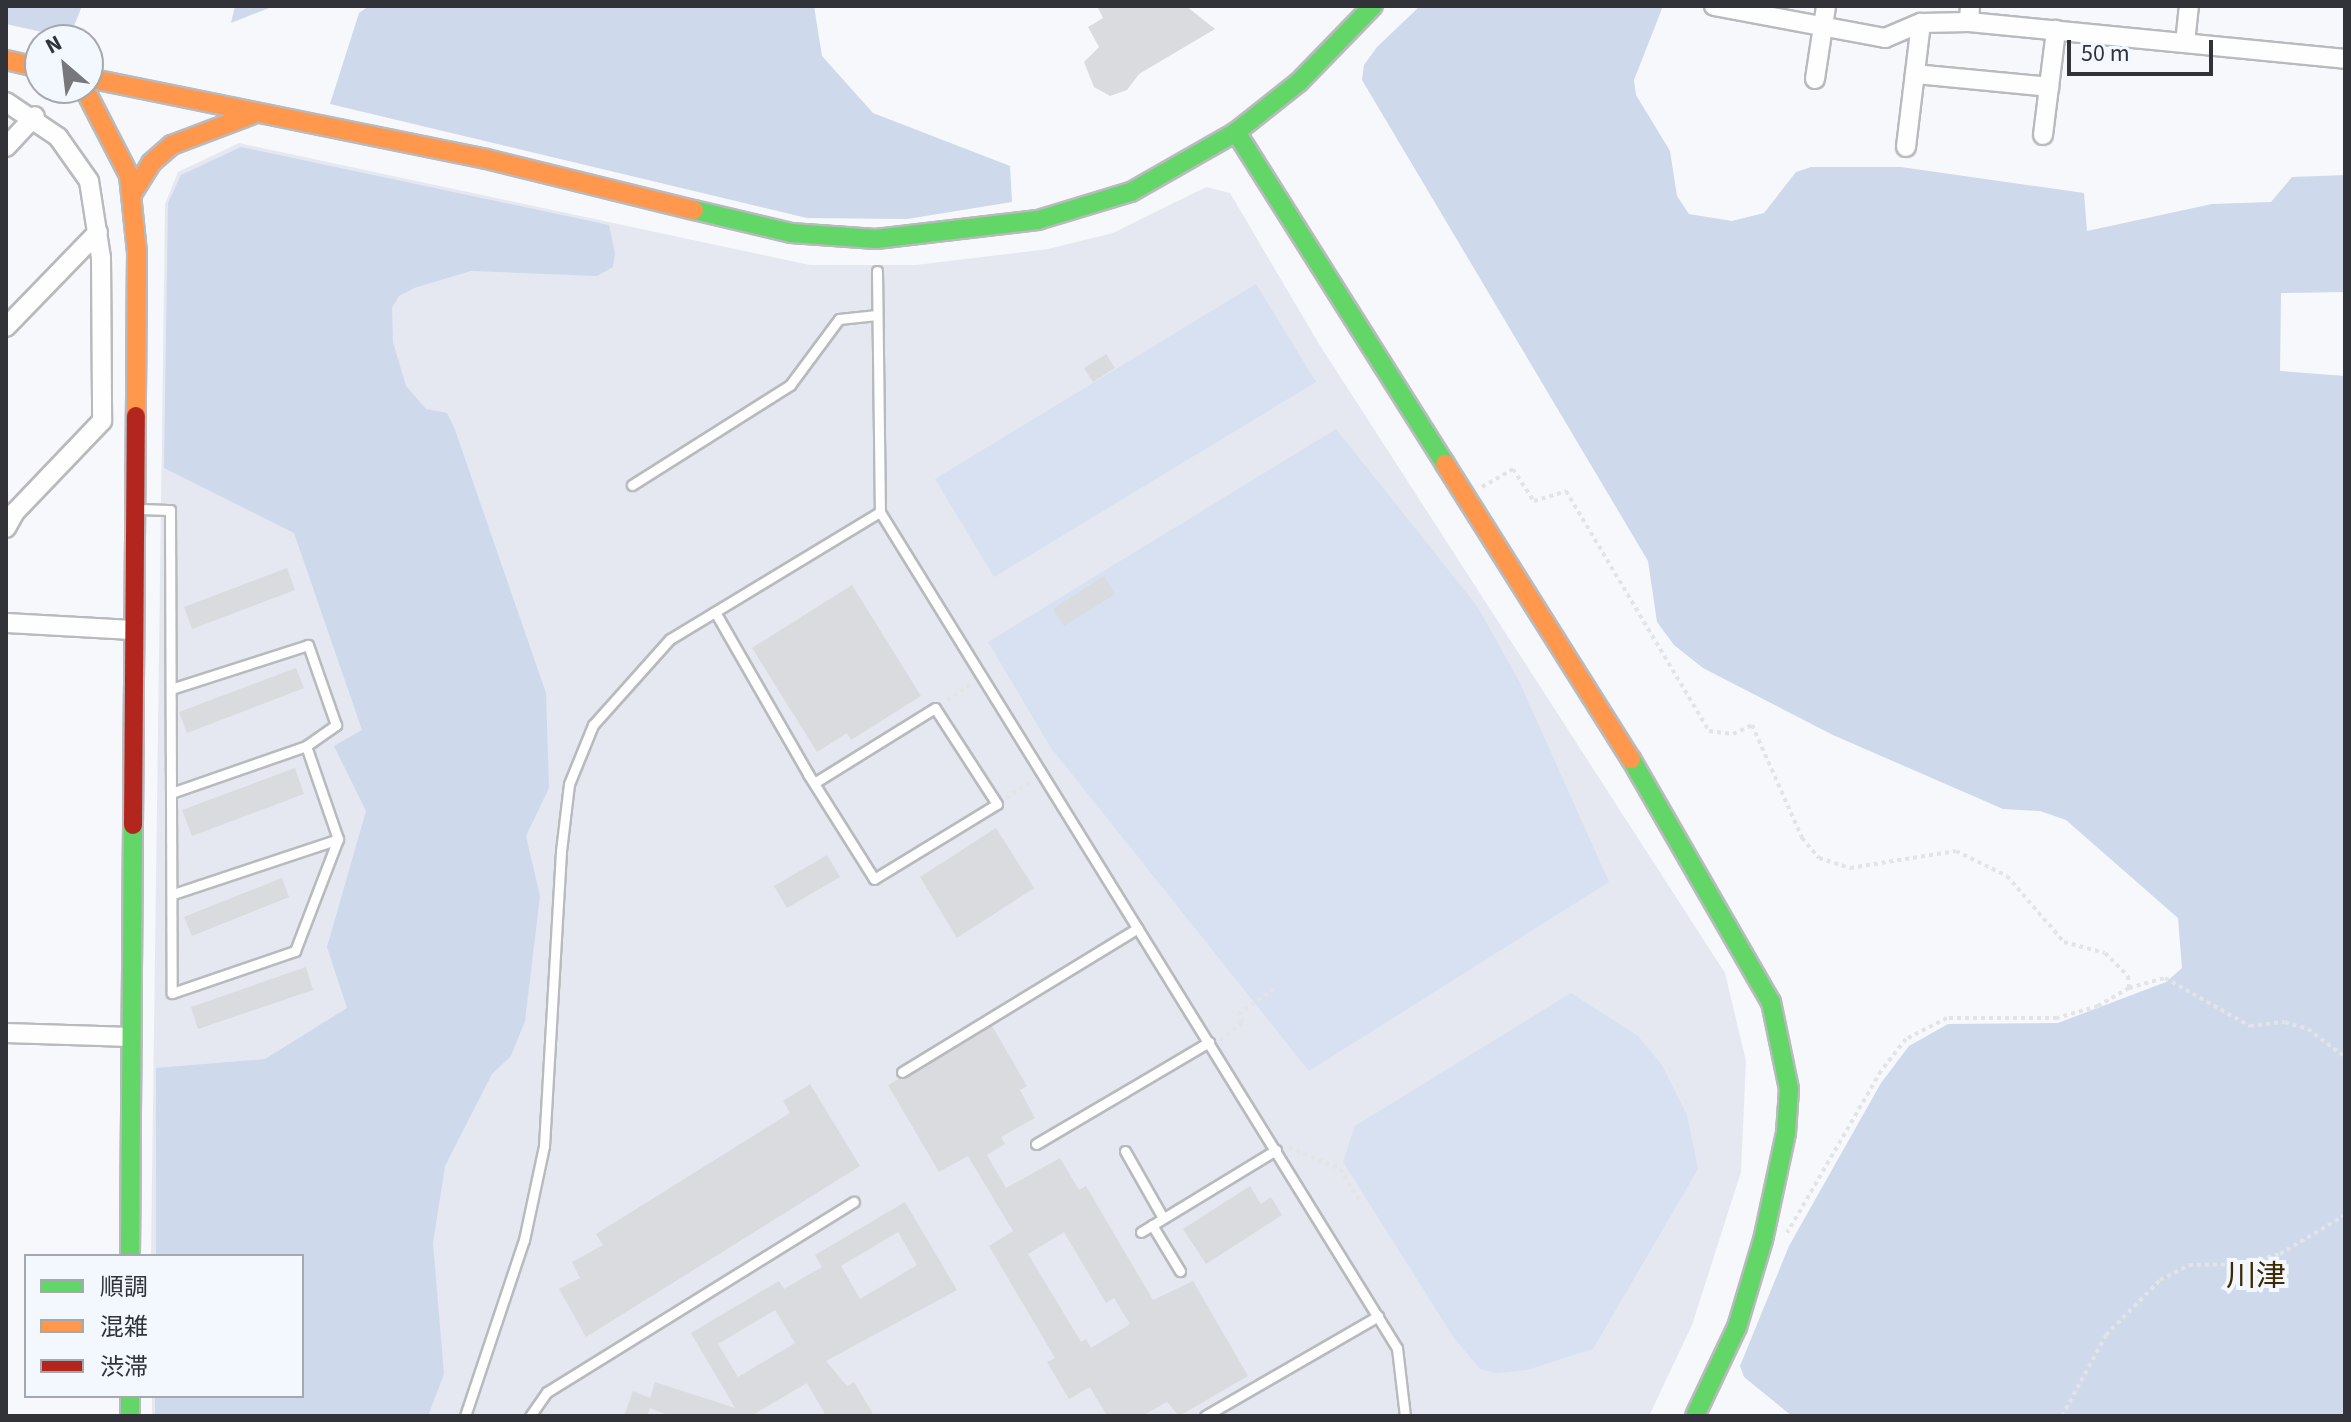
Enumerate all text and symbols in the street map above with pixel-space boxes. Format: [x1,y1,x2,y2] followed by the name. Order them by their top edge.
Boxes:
[24,24,104,104] north arrow
[2071,24,2217,74] scale bar
[40,27,68,62] text: N
[2081,36,2130,71] text: 50 m
[24,1254,304,1398] legend
[2226,1259,2286,1295] district label: 川津
[100,1270,148,1305] text: 順調
[100,1310,148,1345] text: 混雑
[100,1350,148,1385] text: 渋滞

